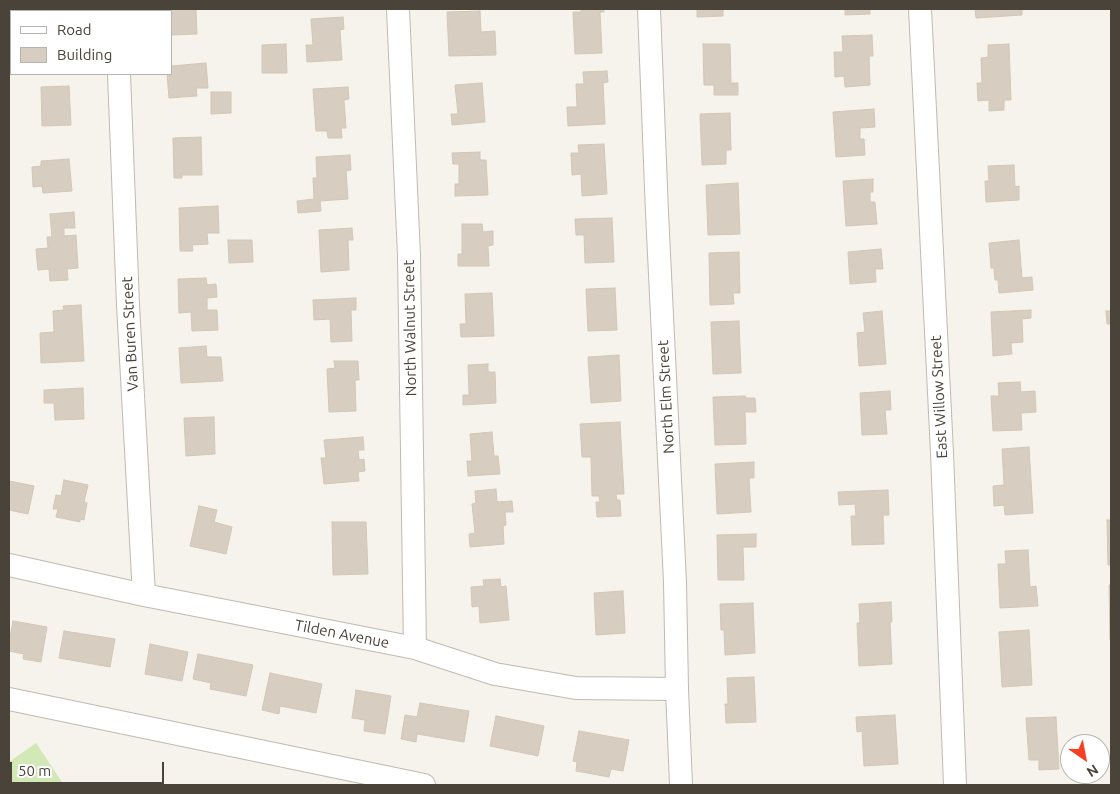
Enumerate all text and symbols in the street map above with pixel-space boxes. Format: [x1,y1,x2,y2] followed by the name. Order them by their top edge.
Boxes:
[10,10,172,75] legend
[57,21,92,38] text: Road
[57,46,112,63] text: Building
[400,260,420,396] street label: North Walnut Street
[118,276,142,392] street label: Van Buren Street
[927,335,951,459] street label: East Willow Street
[654,340,678,454] street label: North Elm Street
[293,616,391,652] street label: Tilden Avenue
[1060,734,1110,784] north arrow
[12,752,166,784] scale bar
[1084,761,1101,780] text: N
[18,762,51,779] text: 50 m

